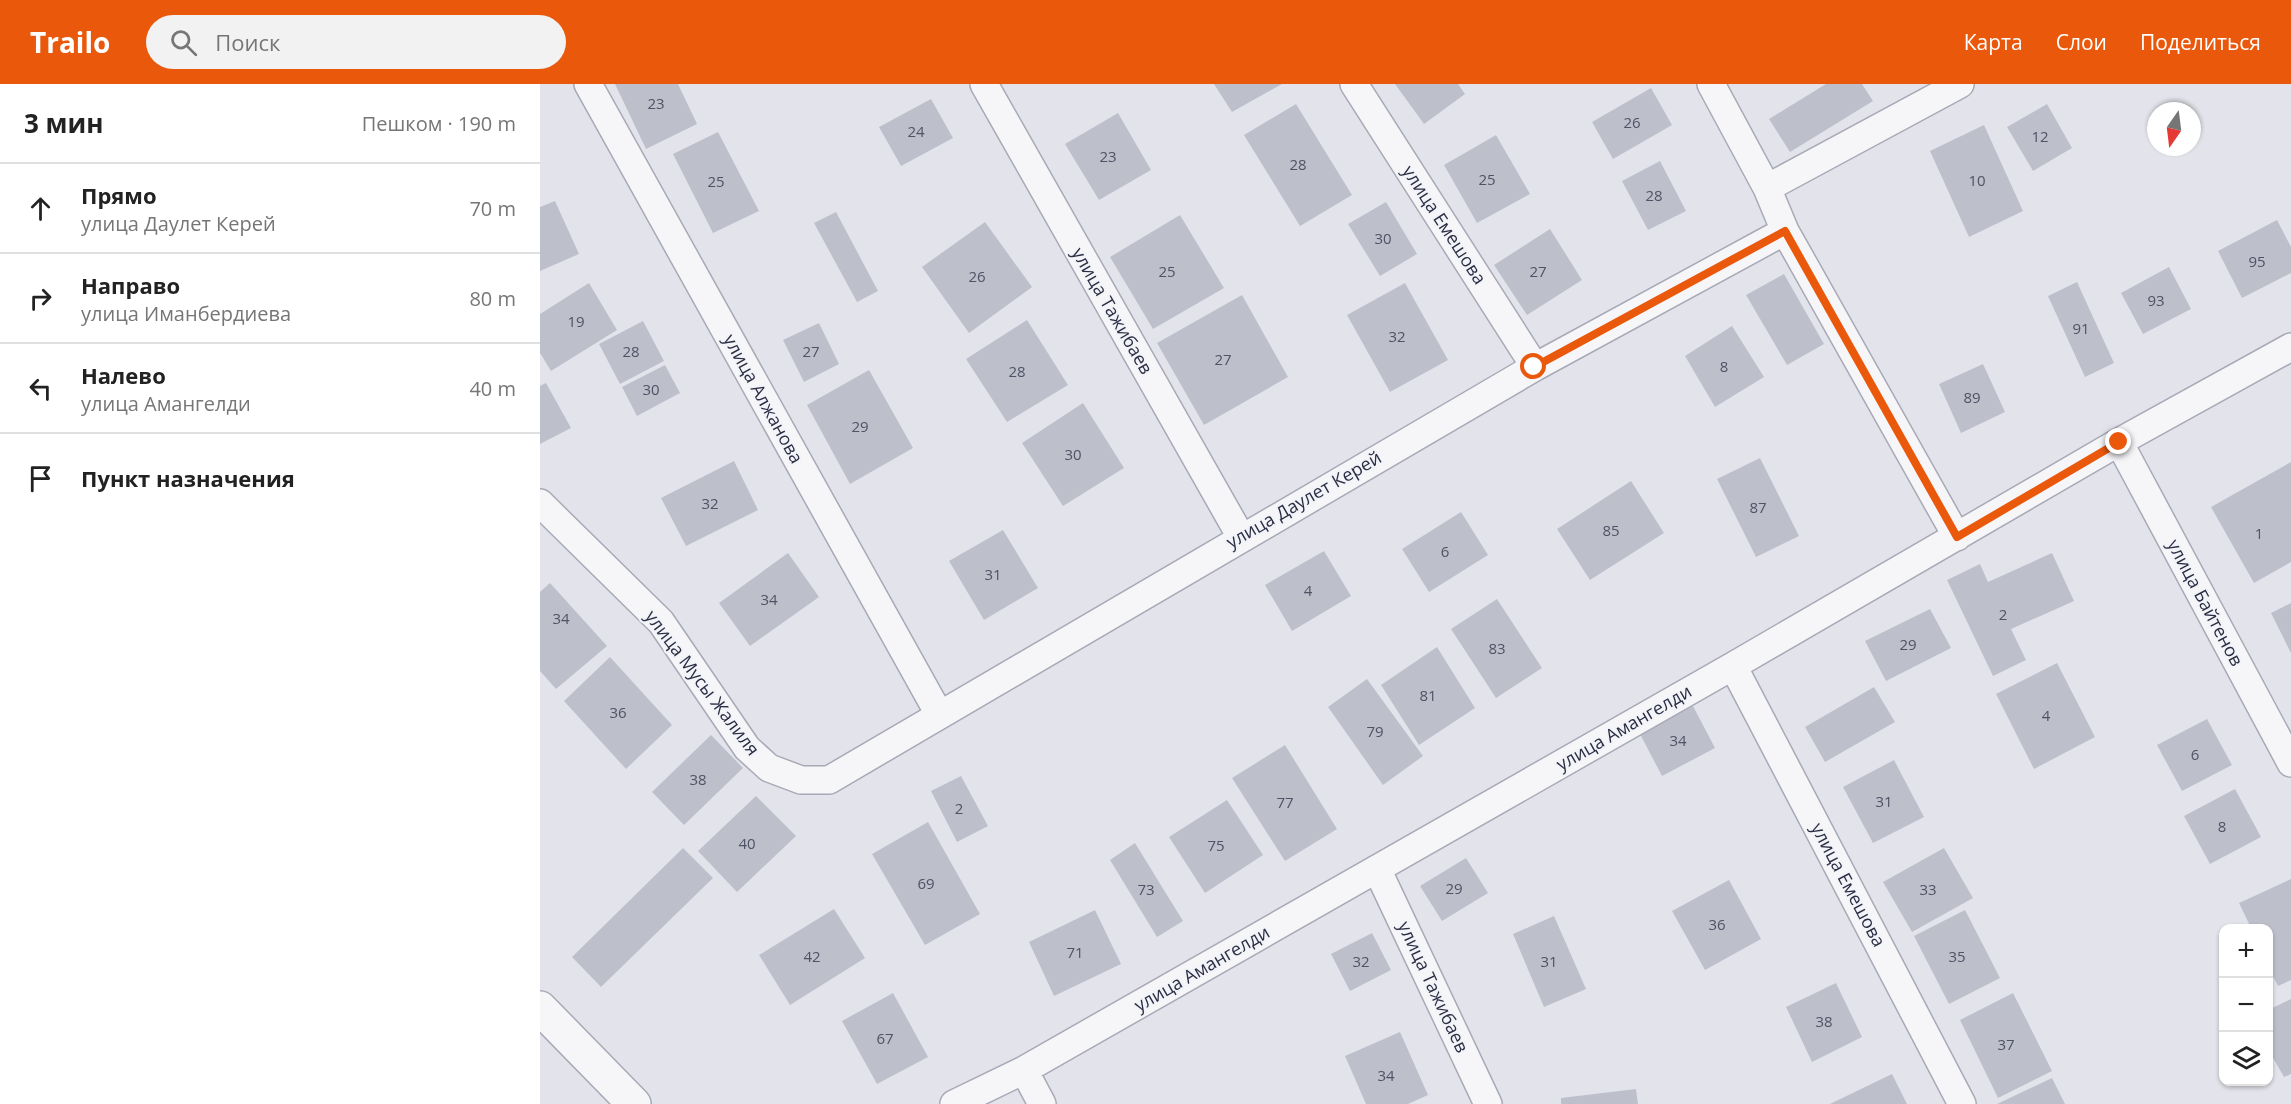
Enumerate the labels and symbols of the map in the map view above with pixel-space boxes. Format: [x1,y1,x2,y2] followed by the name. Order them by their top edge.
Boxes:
[647,93,665,113] house number: 23
[2147,102,2201,156] north arrow
[1623,112,1641,132] house number: 26
[907,121,925,141] house number: 24
[2031,126,2049,146] house number: 12
[1099,146,1117,166] house number: 23
[1289,154,1307,174] house number: 28
[1397,160,1492,289] street label: улица Емешова
[1478,169,1496,189] house number: 25
[1968,170,1986,190] house number: 10
[707,171,725,191] house number: 25
[1645,185,1663,205] house number: 28
[1374,228,1392,248] house number: 30
[1067,243,1159,378] street label: улица Тажибаев
[2248,251,2266,271] house number: 95
[1158,261,1176,281] house number: 25
[1529,261,1547,281] house number: 27
[968,266,986,286] house number: 26
[2147,290,2165,310] house number: 93
[567,311,585,331] house number: 19
[2072,318,2090,338] house number: 91
[1388,326,1406,346] house number: 32
[718,330,809,467] street label: улица Алжанова
[622,341,640,361] house number: 28
[802,341,820,361] house number: 27
[1214,349,1232,369] house number: 27
[1520,353,1546,379] route start
[1720,356,1728,376] house number: 8
[1008,361,1026,381] house number: 28
[642,379,660,399] house number: 30
[1963,387,1981,407] house number: 89
[851,416,869,436] house number: 29
[2105,428,2131,454] route end
[1064,444,1082,464] house number: 30
[1222,445,1385,553] street label: улица Даулет Керей
[701,493,719,513] house number: 32
[1749,497,1767,517] house number: 87
[1602,520,1620,540] house number: 85
[2255,523,2263,543] house number: 1
[2162,535,2249,670] street label: улица Байтенов
[1441,541,1449,561] house number: 6
[984,564,1002,584] house number: 31
[1304,580,1313,600] house number: 4
[760,589,778,609] house number: 34
[1999,604,2007,624] house number: 2
[640,605,765,760] street label: улица Мусы Жалиля
[552,608,570,628] house number: 34
[1899,634,1917,654] house number: 29
[1488,638,1506,658] house number: 83
[1551,679,1696,776] street label: улица Амангелди
[1419,685,1437,705] house number: 81
[609,702,627,722] house number: 36
[2042,705,2051,725] house number: 4
[1366,721,1384,741] house number: 79
[1669,730,1687,750] house number: 34
[2191,744,2199,764] house number: 6
[689,769,707,789] house number: 38
[1875,791,1893,811] house number: 31
[1276,792,1294,812] house number: 77
[955,798,963,818] house number: 2
[2218,816,2226,836] house number: 8
[1806,818,1892,951] street label: улица Емешова
[738,833,756,853] house number: 40
[1207,835,1225,855] house number: 75
[917,873,935,893] house number: 69
[1445,878,1463,898] house number: 29
[1137,879,1155,899] house number: 73
[1919,879,1937,899] house number: 33
[1708,914,1726,934] house number: 36
[1393,917,1475,1056] street label: улица Тажибаев
[1129,920,1274,1017] street label: улица Амангелди
[1066,942,1084,962] house number: 71
[803,946,821,966] house number: 42
[1948,946,1966,966] house number: 35
[1352,951,1370,971] house number: 32
[1540,951,1558,971] house number: 31
[1815,1011,1833,1031] house number: 38
[876,1028,894,1048] house number: 67
[1997,1034,2015,1054] house number: 37
[1377,1065,1395,1085] house number: 34

